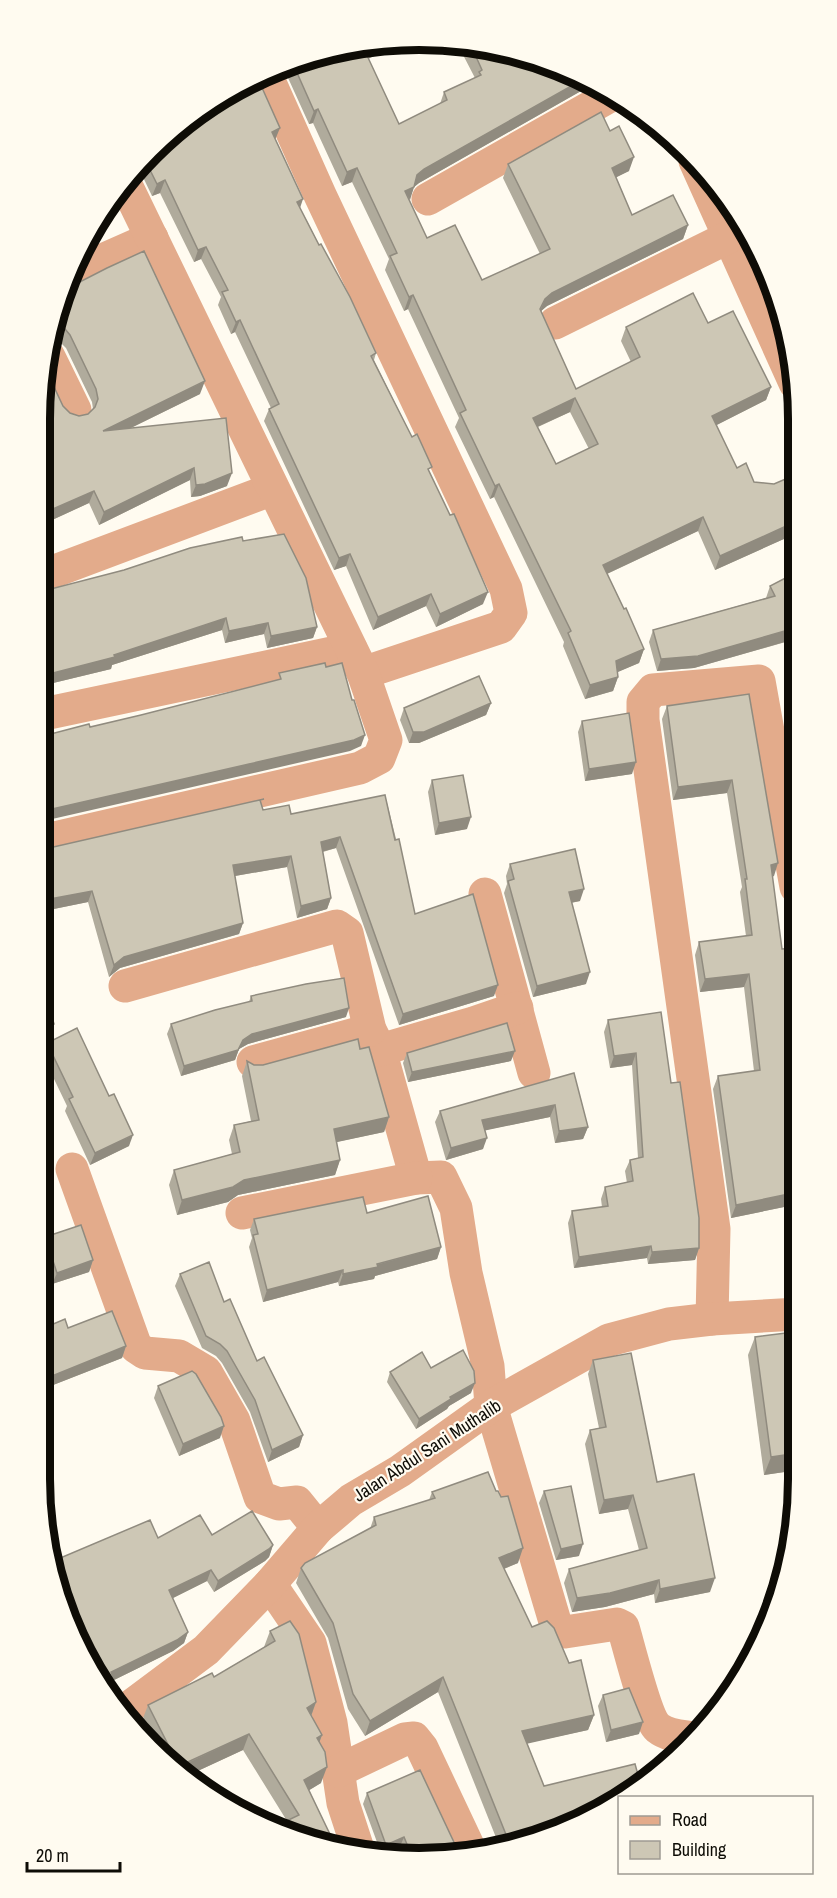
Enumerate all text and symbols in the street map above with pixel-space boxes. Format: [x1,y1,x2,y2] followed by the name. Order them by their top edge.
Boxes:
[348,1393,506,1507] street label: Jalan Abdul Sani Muthalib
[618,1796,813,1874] legend
[672,1807,707,1832] text: Road
[27,1835,120,1873] scale bar
[672,1837,727,1862] text: Building
[36,1843,69,1868] text: 20 m

